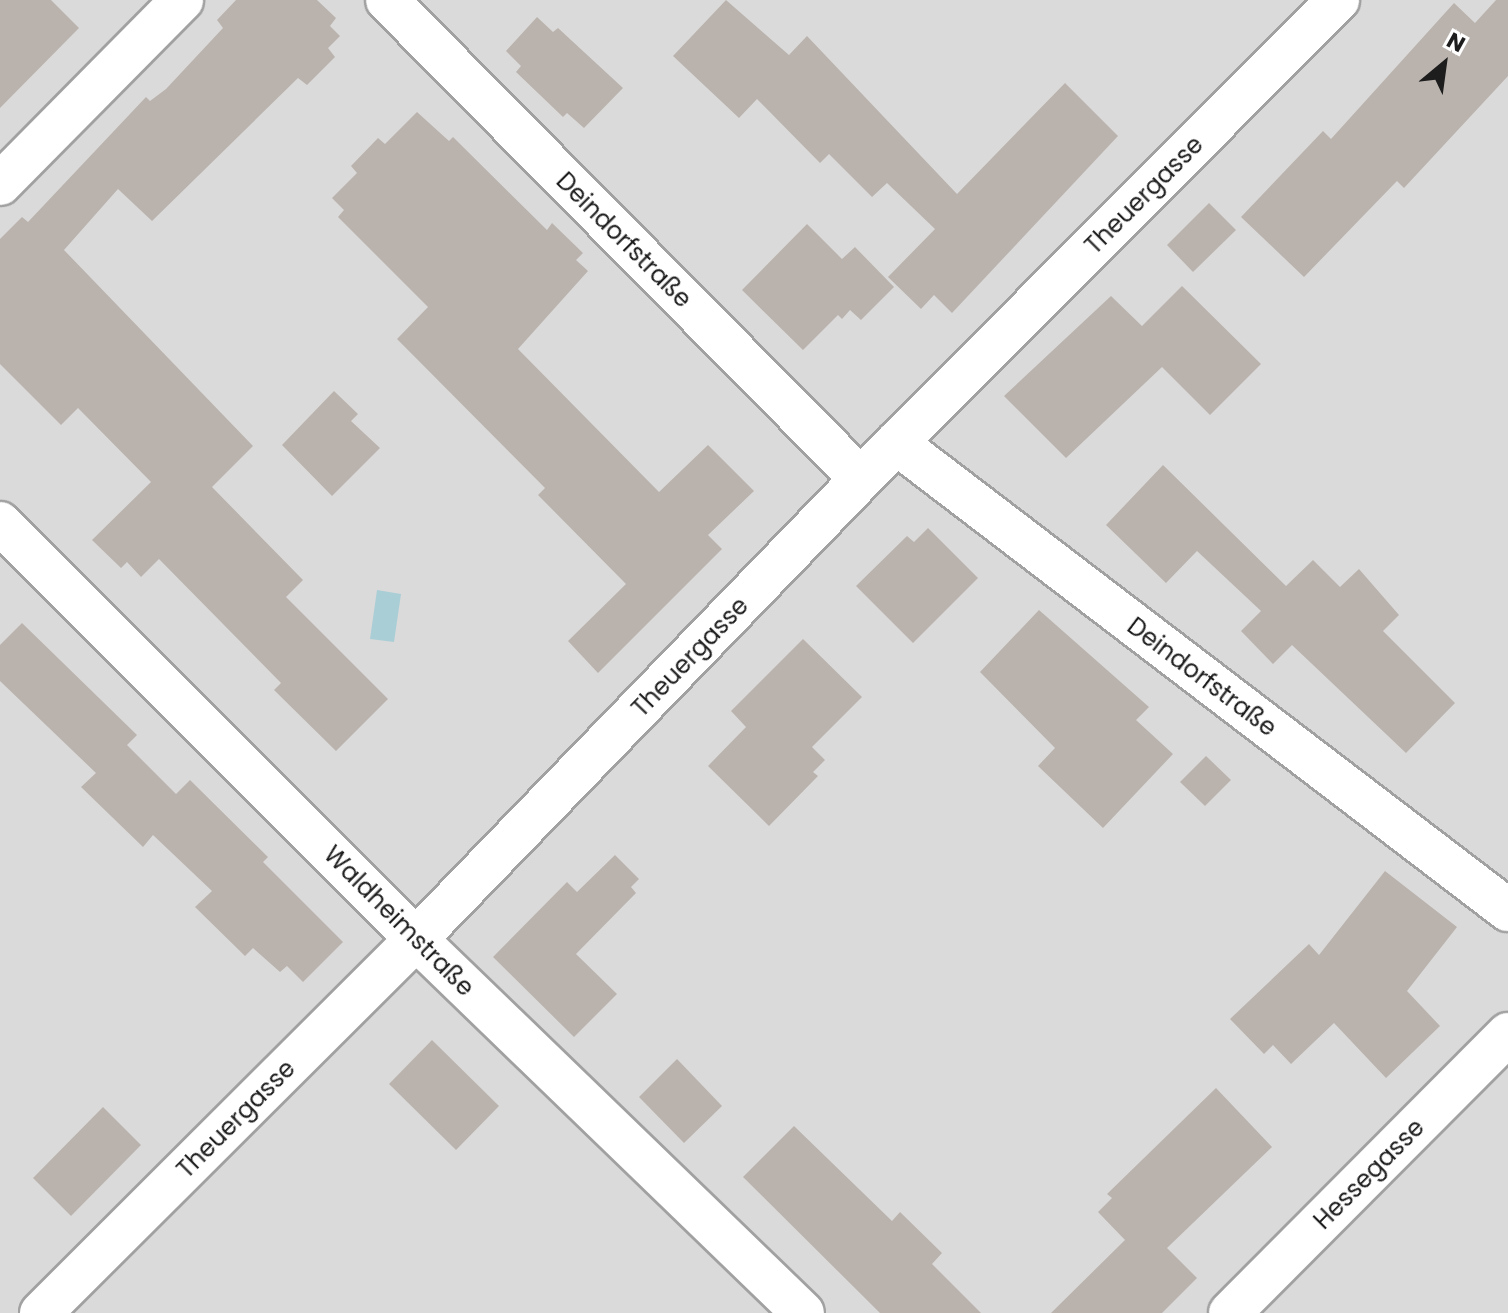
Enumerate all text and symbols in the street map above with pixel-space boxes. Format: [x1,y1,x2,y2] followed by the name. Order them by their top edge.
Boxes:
[1404,24,1484,104] north arrow
[1441,25,1471,60] text: N
[1079,130,1209,260] street label: Theuergasse
[550,166,698,314] street label: Deindorfstraße
[626,591,754,723] street label: Theuergasse
[1122,612,1282,742] street label: Deindorfstraße
[318,840,480,1002] street label: Waldheimstraße
[171,1054,301,1184] street label: Theuergasse
[1308,1113,1430,1235] street label: Hessegasse

